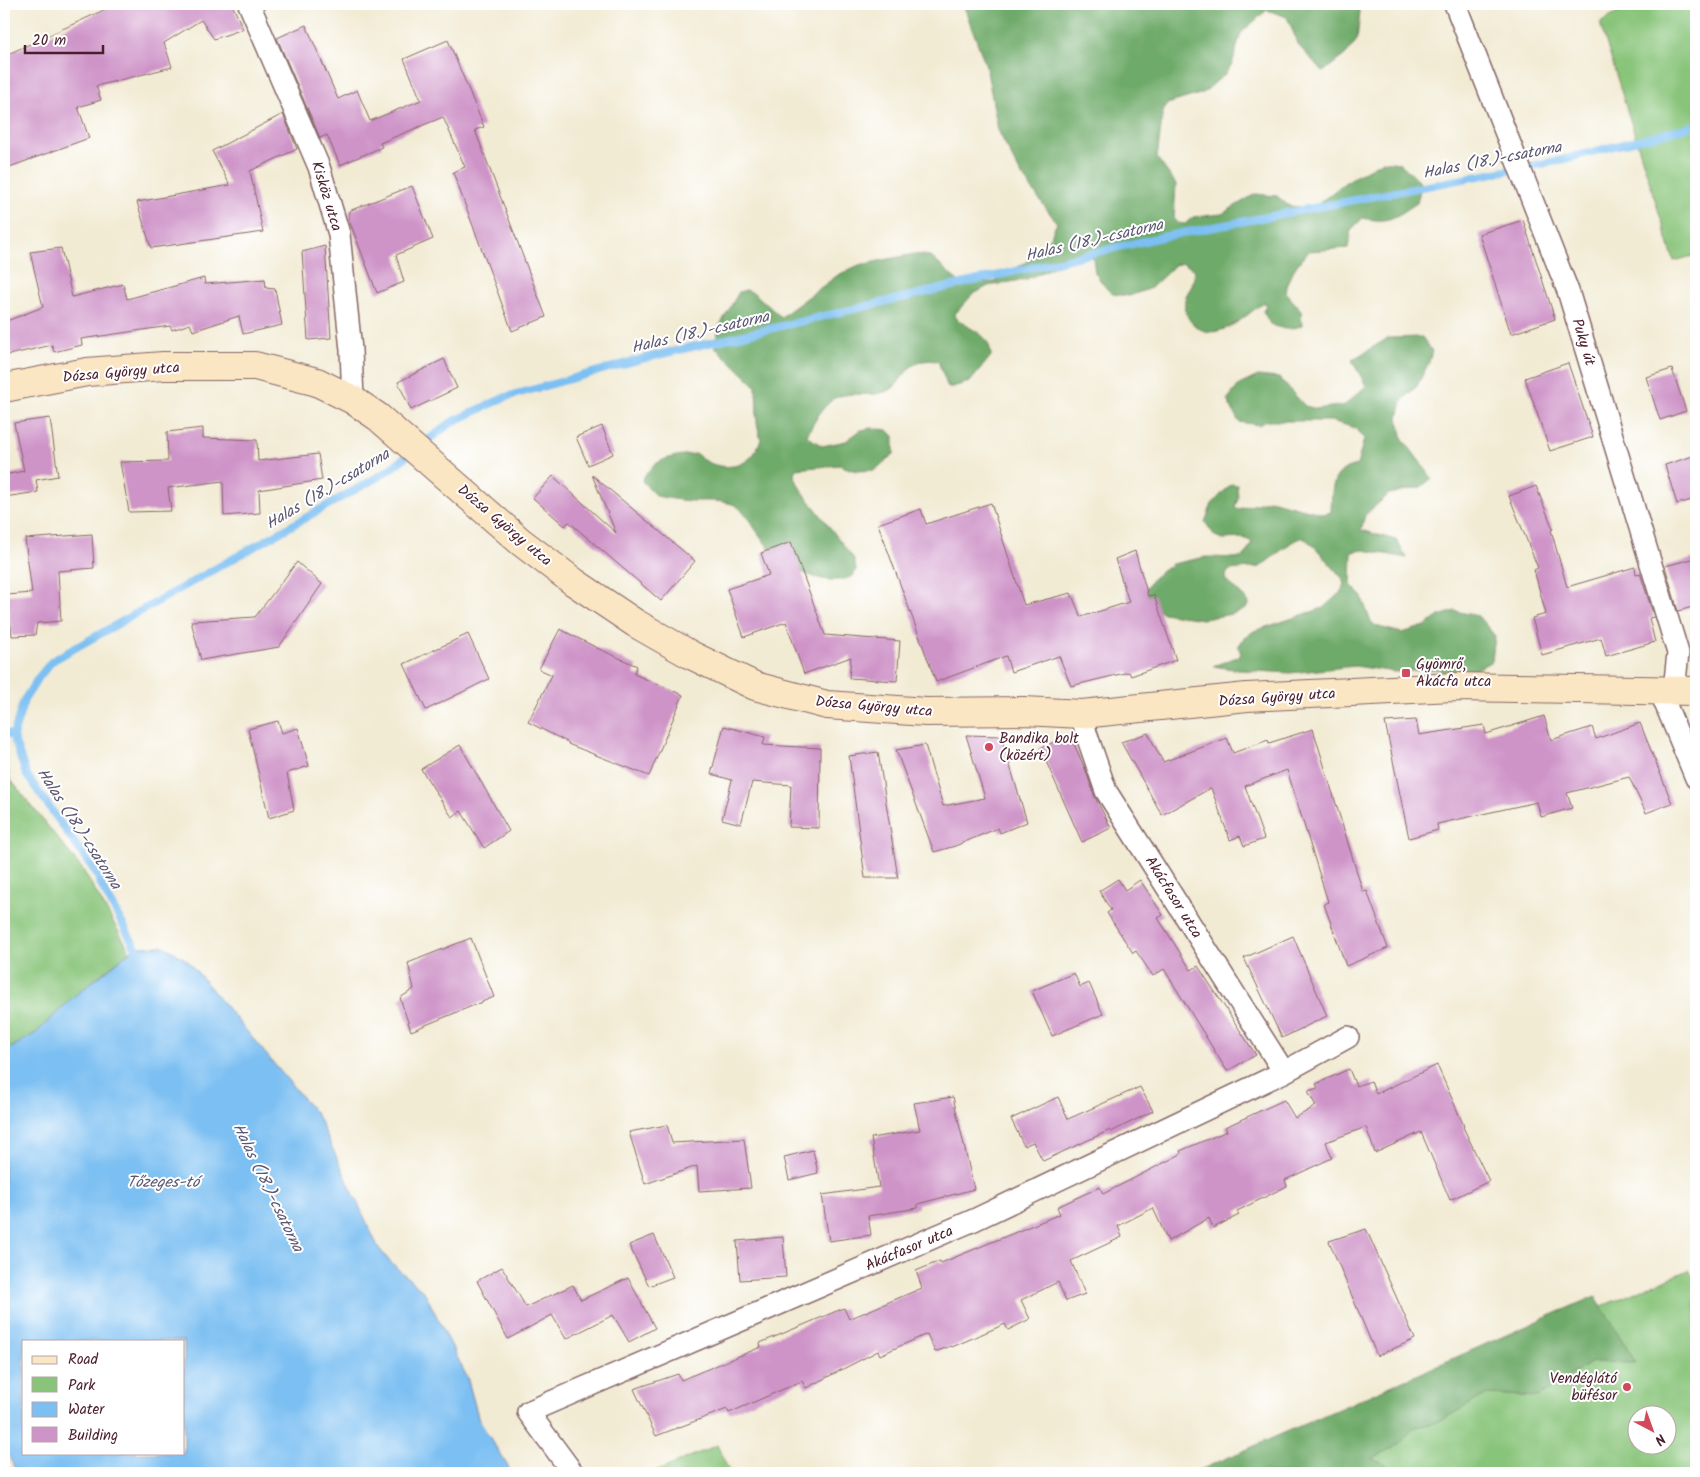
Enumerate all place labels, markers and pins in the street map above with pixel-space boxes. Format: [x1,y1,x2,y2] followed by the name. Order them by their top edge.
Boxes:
[1416,653,1491,694] place label: Gyömrő, Akácfa utca
[1400,667,1412,679] marker: Gyömrő, Akácfa utca
[999,727,1079,768] place label: Bandika bolt (közért)
[983,741,995,753] marker: Bandika bolt (közért)
[1550,1367,1618,1408] place label: Vendéglátó büfésor
[1621,1381,1633,1393] marker: Vendéglátó büfésor

